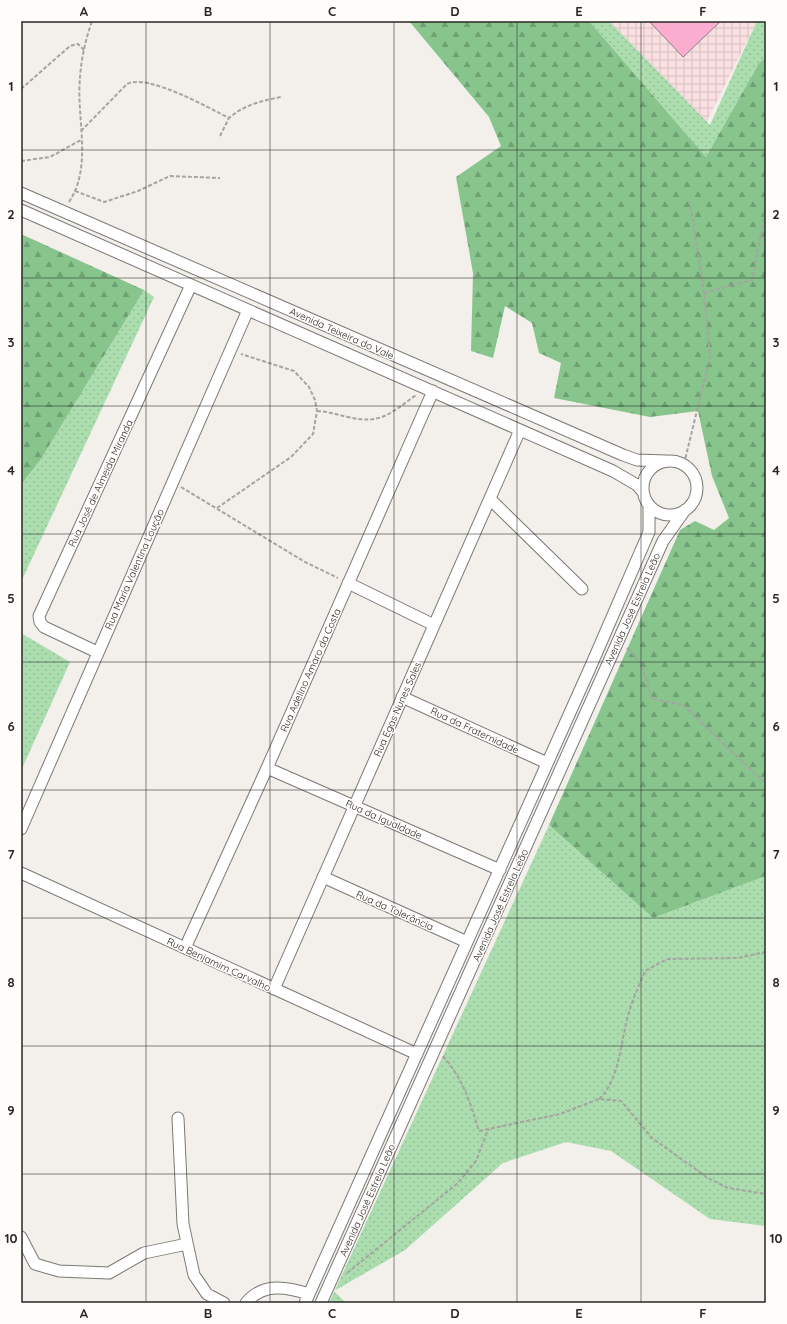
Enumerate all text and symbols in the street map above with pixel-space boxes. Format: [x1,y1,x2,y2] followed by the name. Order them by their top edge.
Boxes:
[80,3,89,19] text: A
[204,3,212,19] text: B
[328,3,336,19] text: C
[450,3,460,19] text: D
[575,3,583,19] text: E
[699,3,707,19] text: F
[8,78,14,94] text: 1
[773,78,779,94] text: 1
[7,206,15,222] text: 2
[772,206,780,222] text: 2
[288,305,396,362] street label: Avenida Teixeira do Vale
[8,334,15,350] text: 3
[773,334,780,350] text: 3
[65,417,136,549] street label: Rua José de Almeida Miranda
[7,462,15,478] text: 4
[772,462,780,478] text: 4
[102,507,167,632] street label: Rua Maria Valentina Loução
[602,551,663,668] street label: Avenida José Estrela Leão
[7,590,15,606] text: 5
[772,590,780,606] text: 5
[277,606,344,734] street label: Rua Adelino Amaro da Costa
[371,660,424,759] street label: Rua Egas Nunes Sales
[429,704,521,757] street label: Rua da Fraternidade
[7,718,15,734] text: 6
[772,718,780,734] text: 6
[344,797,424,842] street label: Rua da Igualdade
[7,846,15,862] text: 7
[772,846,780,862] text: 7
[470,847,531,964] street label: Avenida José Estrela Leão
[354,888,436,933] street label: Rua da Tolerância
[165,935,273,994] street label: Rua Benjamim Carvalho
[7,974,15,990] text: 8
[772,974,780,990] text: 8
[7,1102,15,1118] text: 9
[772,1102,780,1118] text: 9
[337,1142,398,1259] street label: Avenida José Estrela Leão
[4,1230,18,1246] text: 10
[769,1230,783,1246] text: 10
[80,1305,89,1321] text: A
[204,1305,212,1321] text: B
[328,1305,336,1321] text: C
[450,1305,460,1321] text: D
[575,1305,583,1321] text: E
[699,1305,707,1321] text: F

